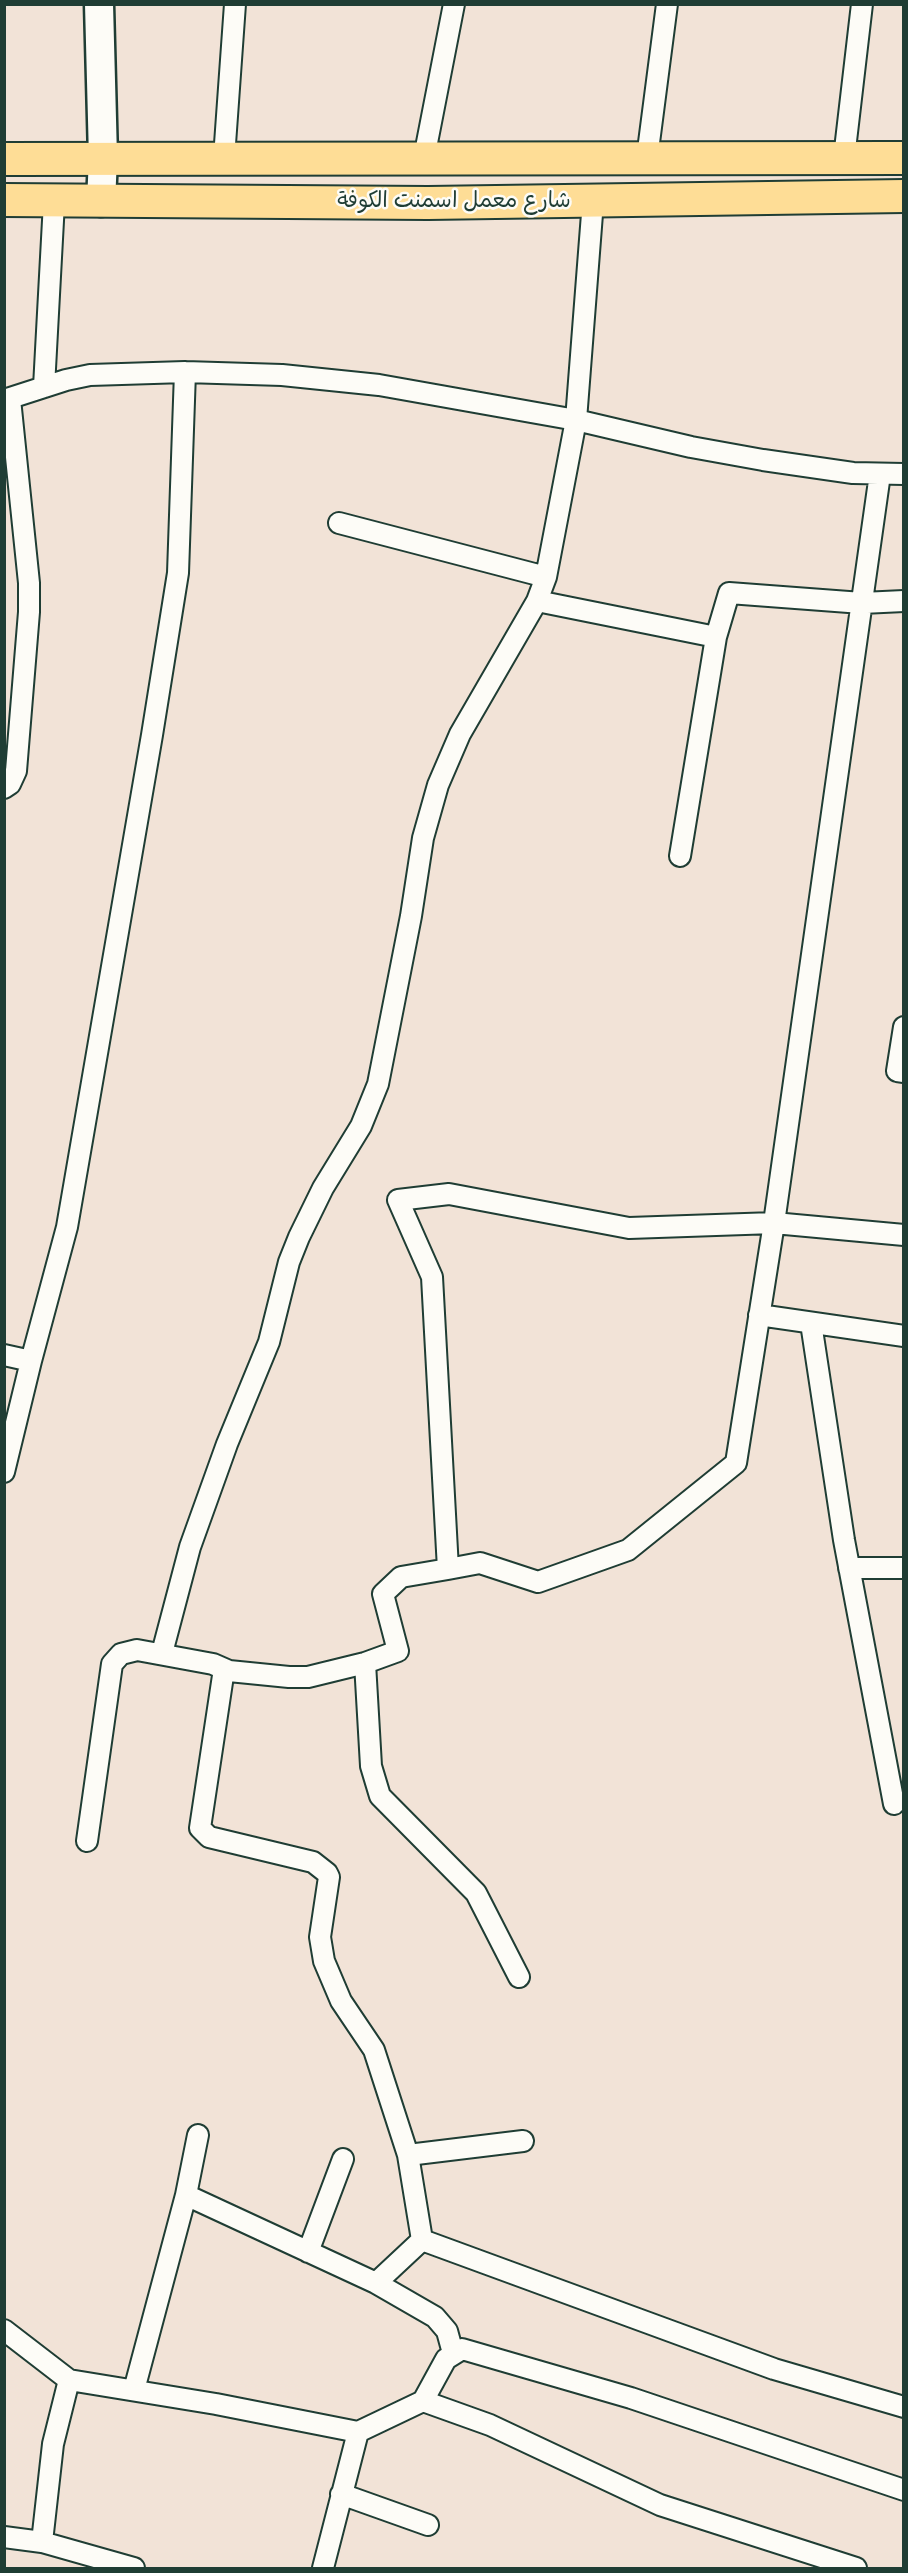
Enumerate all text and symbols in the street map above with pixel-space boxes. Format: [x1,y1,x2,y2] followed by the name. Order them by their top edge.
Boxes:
[337,189,571,215] street label: شارع معمل اسمنت الكوفة

